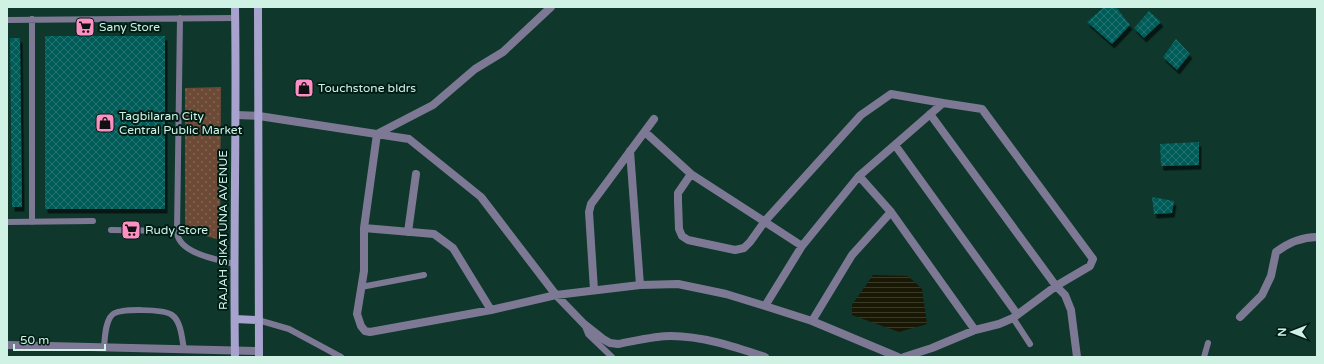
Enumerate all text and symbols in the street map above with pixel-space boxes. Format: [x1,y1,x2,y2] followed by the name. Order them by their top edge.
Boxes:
[74,16,96,38] supermarket icon: Sany Store
[99,20,160,34] place label: Sany Store
[293,77,315,99] shop icon: Touchstone bldrs
[318,81,416,95] place label: Touchstone bldrs
[119,109,243,137] place label: Tagbilaran City Central Public Market
[94,112,116,134] shop icon: Tagbilaran City Central Public Market
[216,150,230,310] street label: RAJAH SIKATUNA AVENUE
[120,219,142,241] supermarket icon: Rudy Store
[145,223,208,237] place label: Rudy Store
[1272,312,1312,352] north arrow
[14,326,105,352] scale bar
[1276,328,1289,336] text: N
[20,333,49,347] text: 50 m

